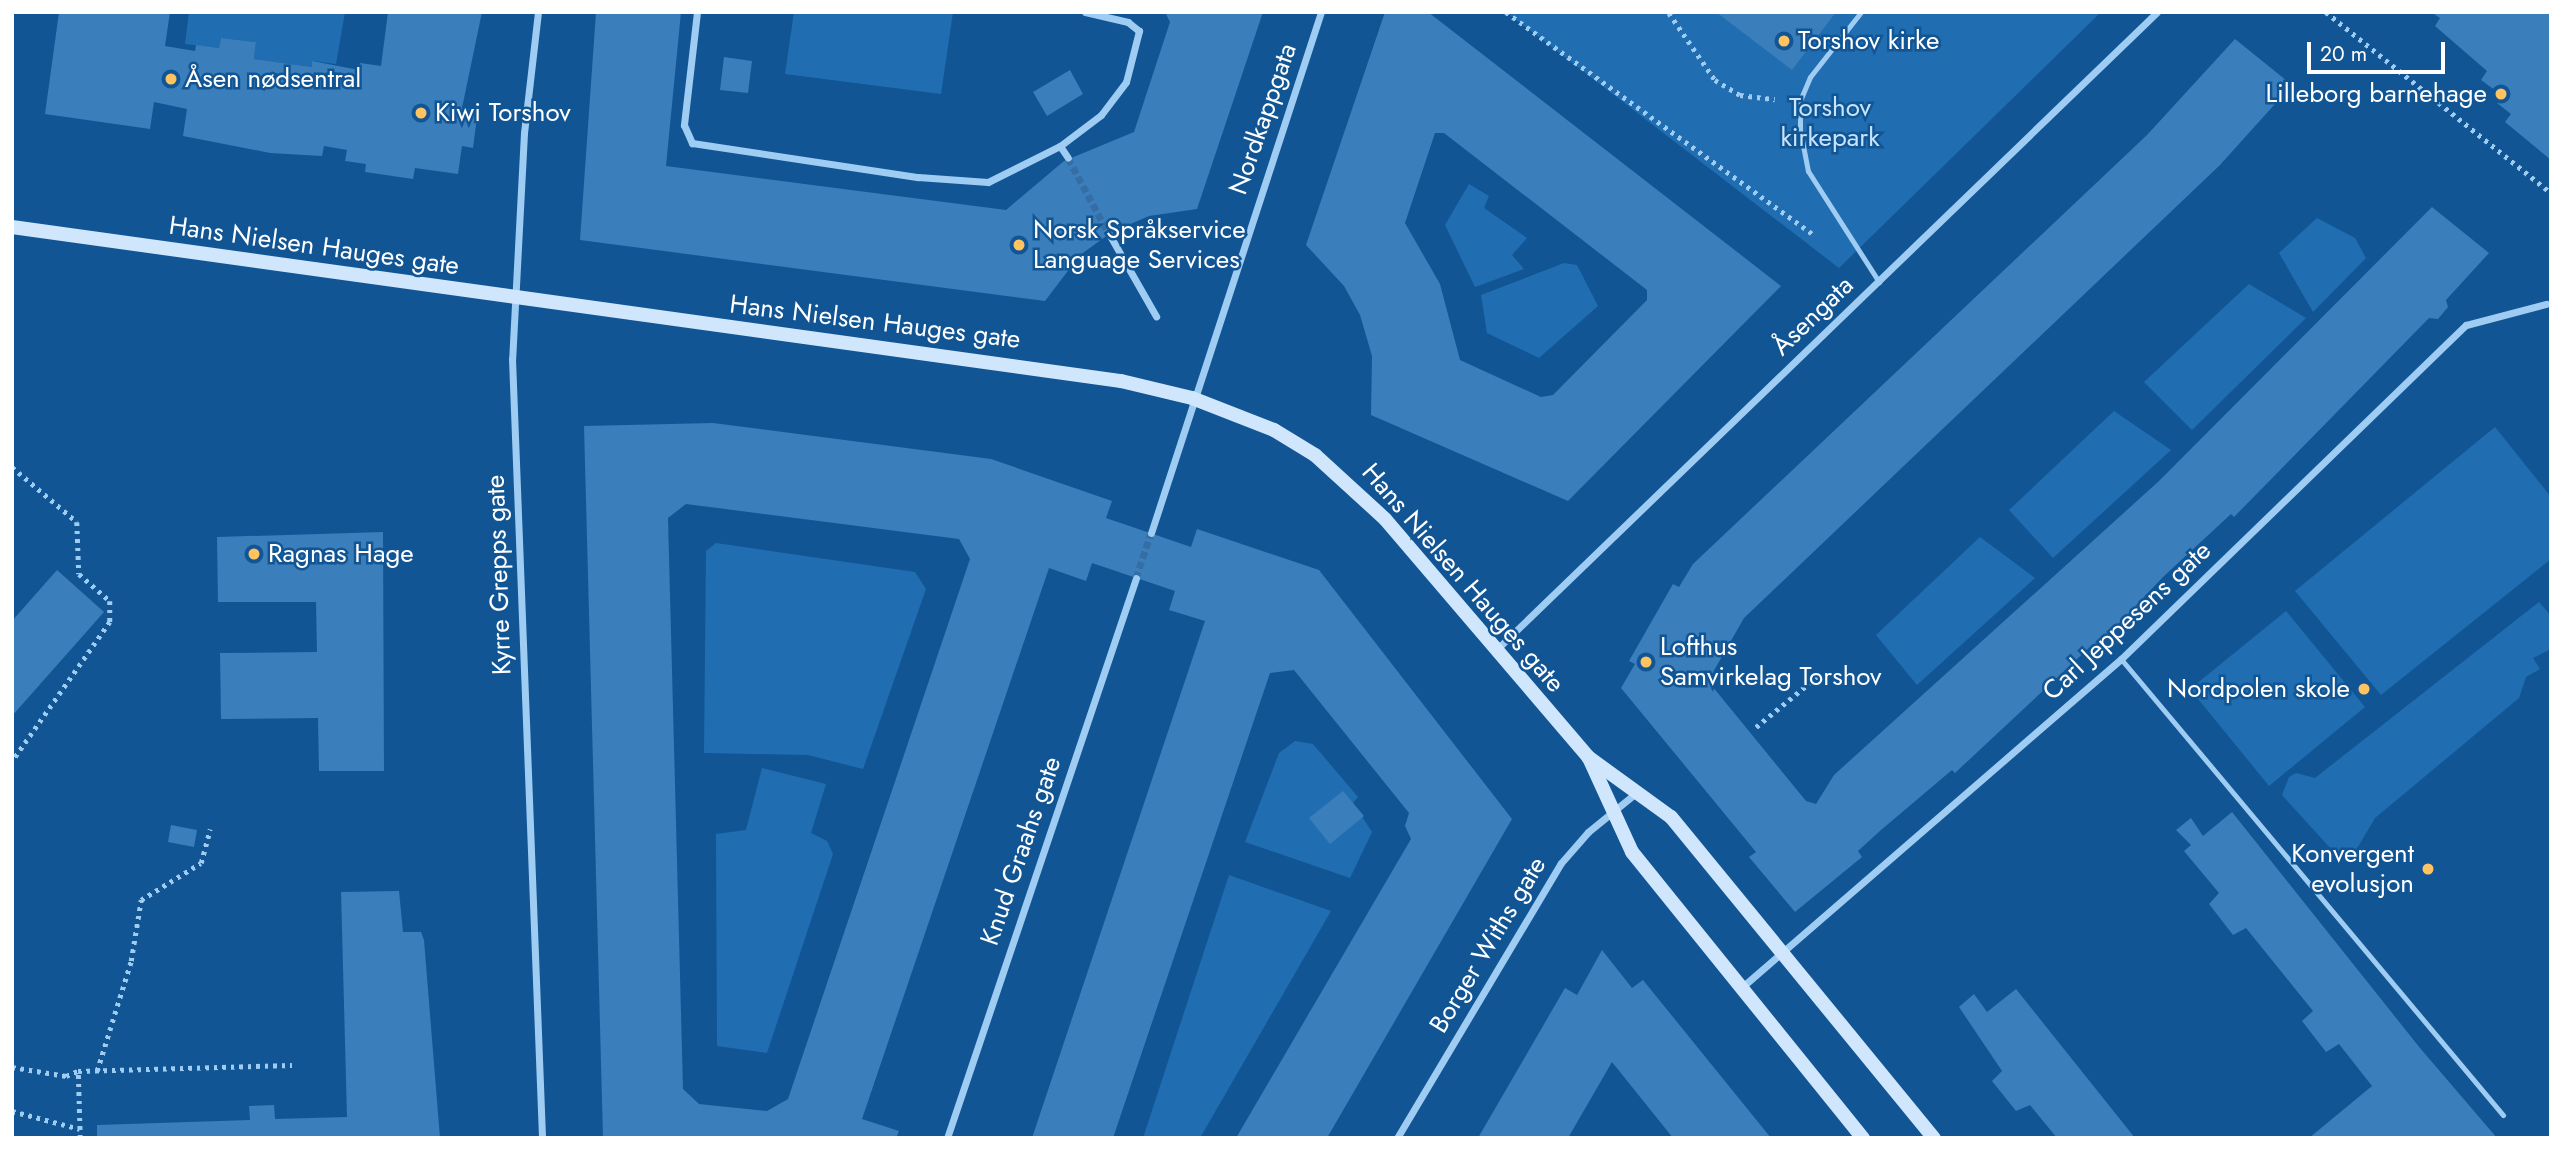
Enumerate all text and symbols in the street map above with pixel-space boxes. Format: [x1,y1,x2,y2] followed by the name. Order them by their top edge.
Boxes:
[1798,25,1939,57] place label: Torshov kirke
[2311,28,2449,72] scale bar
[1776,33,1792,49] marker: Torshov kirke
[1223,39,1303,199] street label: Nordkappgata
[2320,39,2367,69] text: 20 m
[185,63,361,95] place label: Åsen nødsentral
[163,71,179,87] marker: Åsen nødsentral
[2265,78,2487,110] place label: Lilleborg barnehage
[2493,86,2509,102] marker: Lilleborg barnehage
[1780,92,1880,154] park label: Torshov kirkepark
[435,97,571,129] place label: Kiwi Torshov
[413,105,429,121] marker: Kiwi Torshov
[167,210,461,282] street label: Hans Nielsen Hauges gate
[1033,214,1246,276] place label: Norsk Språkservice Language Services
[1011,237,1027,253] marker: Norsk Språkservice Language Services
[1766,270,1860,362] street label: Åsengata
[728,289,1022,355] street label: Hans Nielsen Hauges gate
[1355,457,1571,699] street label: Hans Nielsen Hauges gate
[480,474,518,676] street label: Kyrre Grepps gate
[2036,535,2218,707] street label: Carl Jeppesens gate
[268,538,414,570] place label: Ragnas Hage
[246,546,262,562] marker: Ragnas Hage
[1660,631,1882,692] place label: Lofthus Samvirkelag Torshov
[1638,654,1654,670] marker: Lofthus Samvirkelag Torshov
[2167,673,2350,705] place label: Nordpolen skole
[2356,681,2372,697] marker: Nordpolen skole
[974,753,1068,949] street label: Knud Graahs gate
[2291,838,2414,900] place label: Konvergent evolusjon
[1423,851,1553,1039] street label: Borger Withs gate
[2420,861,2436,877] marker: Konvergent evolusjon

